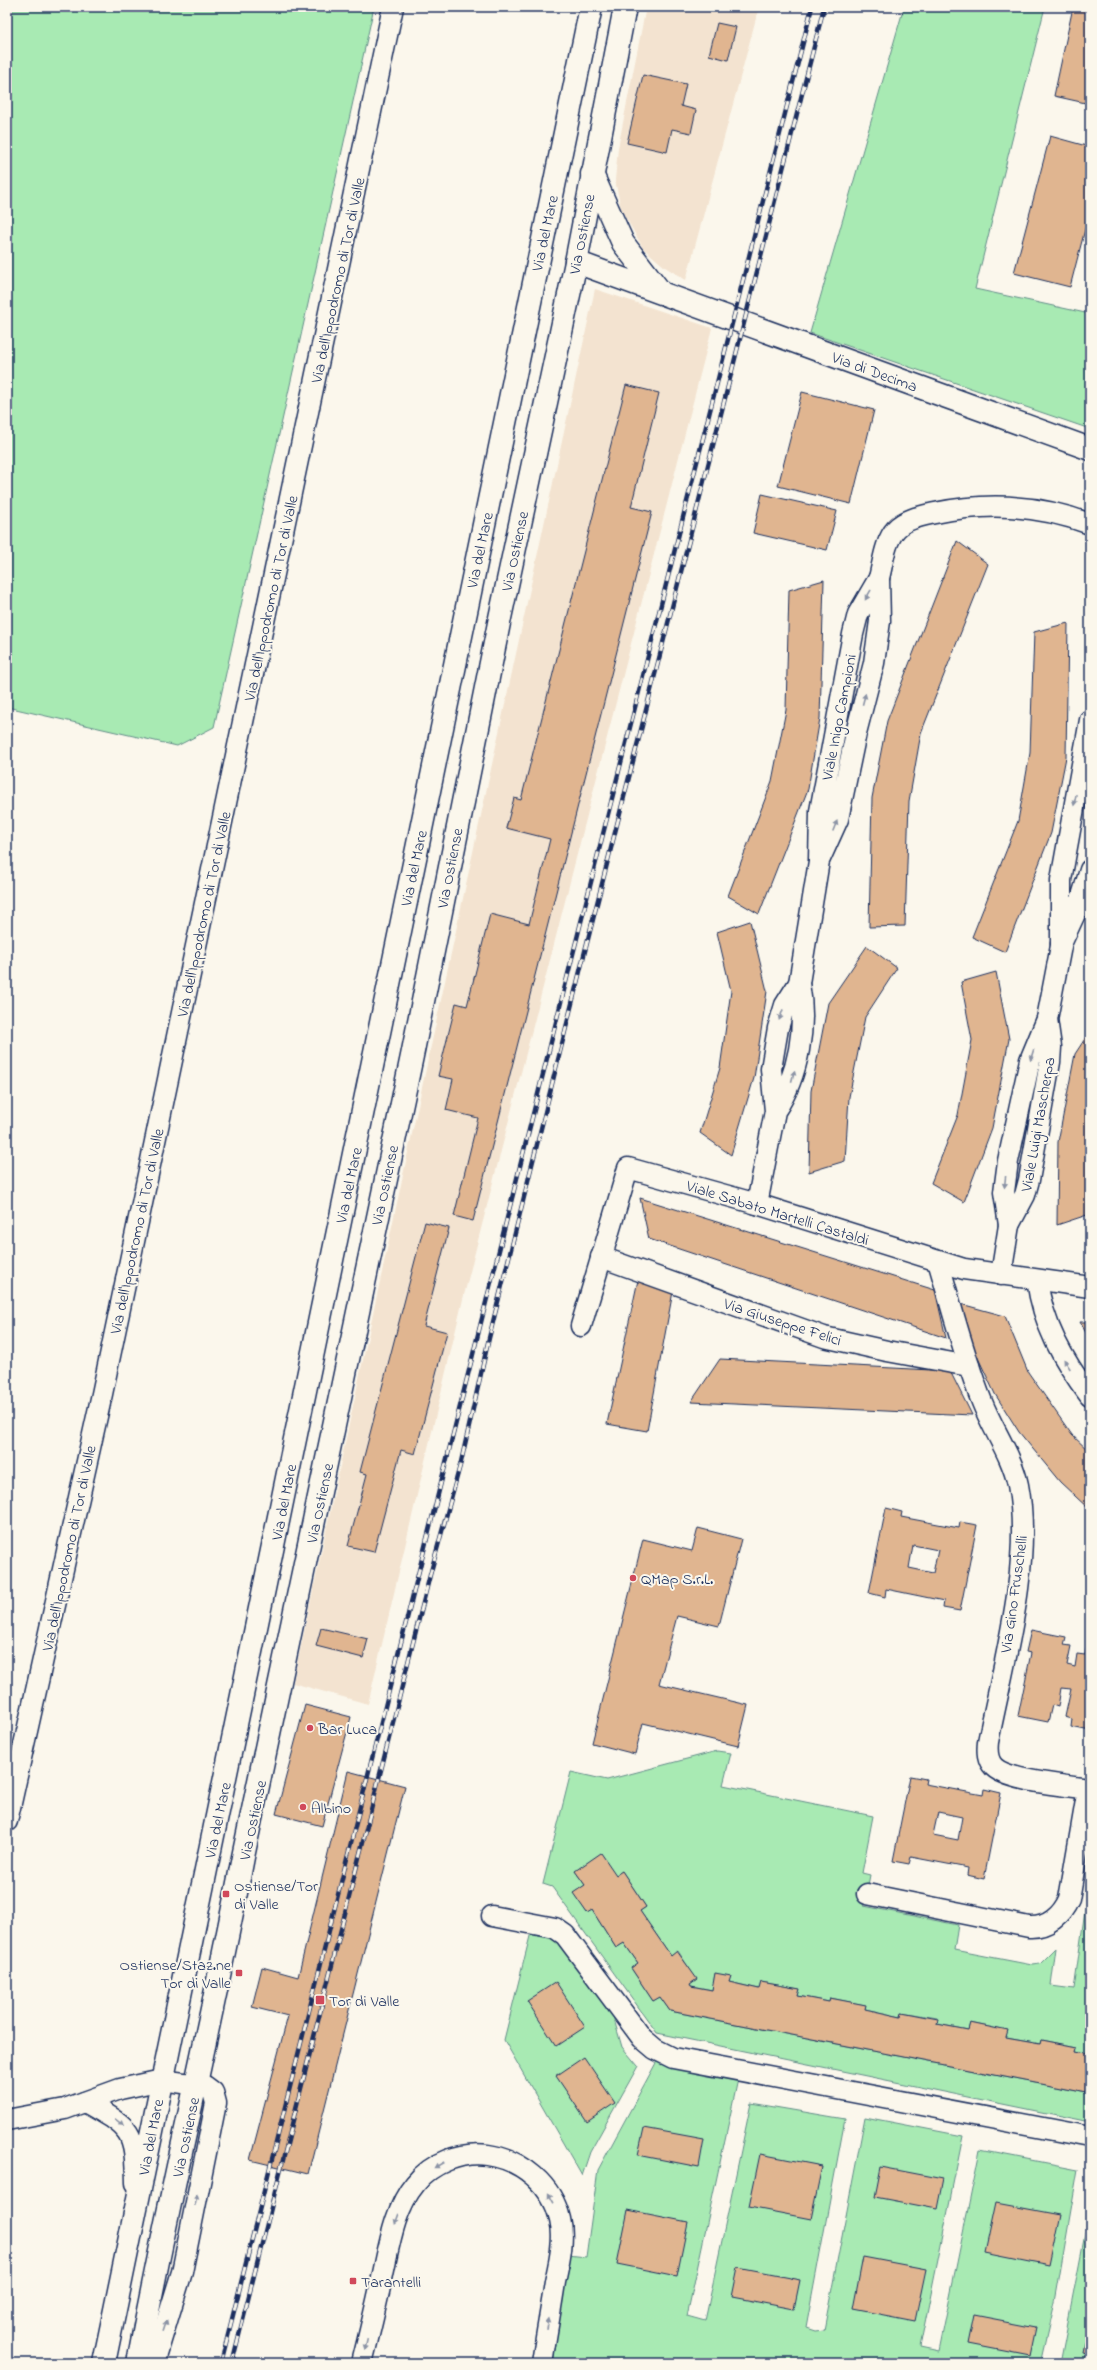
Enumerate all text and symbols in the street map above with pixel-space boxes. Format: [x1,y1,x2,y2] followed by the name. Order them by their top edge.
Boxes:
[305,175,373,386] street label: Via dell'Ippodromo di Tor di Valle
[563,191,603,277] street label: Via Ostiense
[526,192,566,275] street label: Via del Mare
[827,346,921,399] street label: Via di Decima
[238,493,306,704] street label: Via dell'Ippodromo di Tor di Valle
[496,508,536,595] street label: Via Ostiense
[461,509,501,592] street label: Via del Mare
[865,589,872,601] one-way arrow
[816,652,864,784] street label: Viale Inigo Campioni
[861,693,867,705] one-way arrow
[1072,794,1078,806] one-way arrow
[171,809,239,1020] street label: Via dell'Ippodromo di Tor di Valle
[833,819,839,831] one-way arrow
[431,825,471,911] street label: Via Ostiense
[395,827,435,910] street label: Via del Mare
[778,1009,784,1021] one-way arrow
[1029,1049,1035,1061] one-way arrow
[1015,1055,1063,1195] street label: Viale Luigi Mascherpa
[790,1070,796,1082] one-way arrow
[104,1126,172,1337] street label: Via dell'Ippodromo di Tor di Valle
[366,1142,406,1229] street label: Via Ostiense
[330,1144,370,1227] street label: Via del Mare
[682,1174,872,1253] street label: Viale Sabato Martelli Castaldi
[1002,1176,1009,1188] one-way arrow
[719,1292,845,1353] street label: Via Giuseppe Felici
[1064,1358,1071,1370] one-way arrow
[36,1443,104,1654] street label: Via dell'Ippodromo di Tor di Valle
[301,1460,341,1547] street label: Via Ostiense
[266,1461,304,1544] street label: Via del Mare
[995,1534,1035,1656] street label: Via Gino Fruschelli
[641,1568,713,1592] place label: QMap S.r.L.
[628,1573,638,1583] marker: QMap S.r.L.
[317,1718,377,1742] place label: Bar Luca
[305,1723,315,1733] marker: Bar Luca
[234,1777,274,1864] street label: Via Ostiense
[199,1779,239,1862] street label: Via del Mare
[311,1797,351,1821] place label: Albino
[298,1802,308,1812] marker: Albino
[234,1875,318,1917] place label: Ostiense/Tor di Valle
[221,1889,231,1899] marker: Ostiense/Tor di Valle
[119,1954,232,1996] place label: Ostiense/Staz.ne Tor di Valle
[234,1968,244,1978] marker: Ostiense/Staz.ne Tor di Valle
[329,1990,400,2014] place label: Tor di Valle
[314,1994,326,2006] marker: Tor di Valle
[167,2094,207,2181] street label: Via Ostiense
[133,2096,171,2179] street label: Via del Mare
[113,2118,124,2126] one-way arrow
[433,2162,445,2169] one-way arrow
[547,2192,554,2203] one-way arrow
[194,2194,200,2206] one-way arrow
[394,2213,400,2225] one-way arrow
[361,2271,421,2295] place label: Tarantelli
[348,2276,358,2286] marker: Tarantelli
[545,2318,551,2331] one-way arrow
[163,2319,169,2331] one-way arrow
[363,2339,369,2351] one-way arrow

